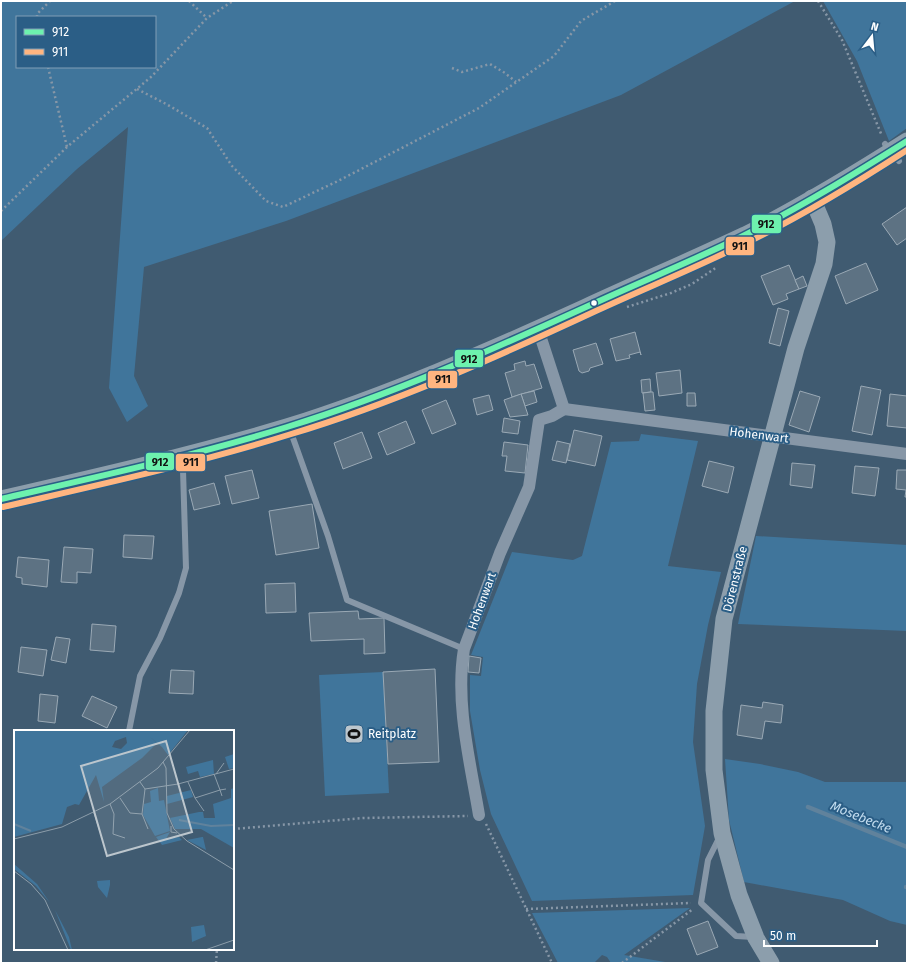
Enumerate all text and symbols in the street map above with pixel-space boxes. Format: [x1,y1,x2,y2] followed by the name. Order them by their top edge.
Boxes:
[16,16,156,68] legend
[852,16,892,56] north arrow
[869,20,880,34] text: N
[52,25,69,39] text: 912
[52,45,68,59] text: 911
[751,214,782,234] line badge: 912
[758,218,775,231] text: 912
[725,236,755,256] line badge: 911
[732,240,748,253] text: 911
[589,298,599,308] unlabelled marker
[454,349,484,368] line badge: 912
[461,353,478,366] text: 912
[427,370,458,389] line badge: 911
[435,373,451,386] text: 911
[729,424,790,446] street label: Hohenwart
[145,452,175,471] line badge: 912
[175,453,206,472] line badge: 911
[152,456,169,469] text: 912
[183,456,199,469] text: 911
[720,545,750,613] street label: Dörenstraße
[465,570,499,631] street label: Hohenwart
[343,723,365,745] sports icon: Reitplatz
[368,727,416,741] place label: Reitplatz
[14,730,234,950] inset map
[828,798,894,836] water label: Mosebecke
[764,922,877,948] scale bar
[770,929,796,943] text: 50 m

